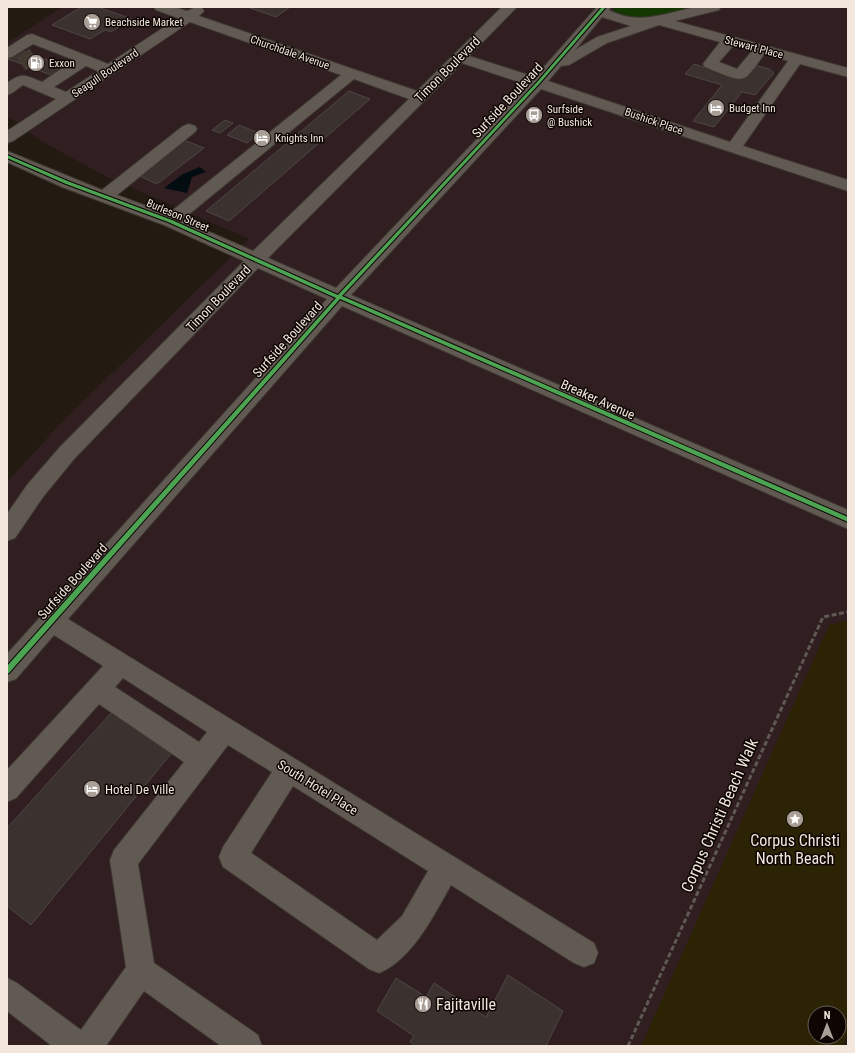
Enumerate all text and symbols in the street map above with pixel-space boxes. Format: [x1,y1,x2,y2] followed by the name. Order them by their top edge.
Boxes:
[82,12,102,32] supermarket icon: Beachside Market
[105,16,183,29] place label: Beachside Market
[248,33,331,72] street label: Churchdale Avenue
[723,33,785,62] street label: Stewart Place
[412,34,483,105] street label: Timon Boulevard
[70,46,141,100] street label: Seagull Boulevard
[26,53,46,73] fuel station icon: Exxon
[49,57,75,70] place label: Exxon
[469,60,546,141] street label: Surfside Boulevard
[706,98,726,118] hotel icon: Budget Inn
[729,102,776,115] place label: Budget Inn
[547,103,592,129] place label: Surfside @ Bushick
[524,105,544,125] bus stop icon: Surfside @ Bushick
[623,105,685,138] street label: Bushick Place
[252,128,272,148] hotel icon: Knights Inn
[275,132,324,145] place label: Knights Inn
[145,196,211,234] street label: Burleson Street
[183,262,254,335] street label: Timon Boulevard
[250,298,325,380] street label: Surfside Boulevard
[558,376,637,422] street label: Breaker Avenue
[35,540,110,622] street label: Surfside Boulevard
[677,735,762,895] street label: Corpus Christi Beach Walk
[275,757,361,818] street label: South Hotel Place
[82,779,102,799] hotel icon: Hotel De Ville
[105,782,174,797] place label: Hotel De Ville
[785,809,805,829] place icon: Corpus Christi North Beach
[750,831,840,868] place label: Corpus Christi North Beach
[413,994,433,1014] restaurant icon: Fajitaville
[436,995,496,1014] place label: Fajitaville
[807,1005,847,1045] north arrow
[824,1009,831,1022] text: N

